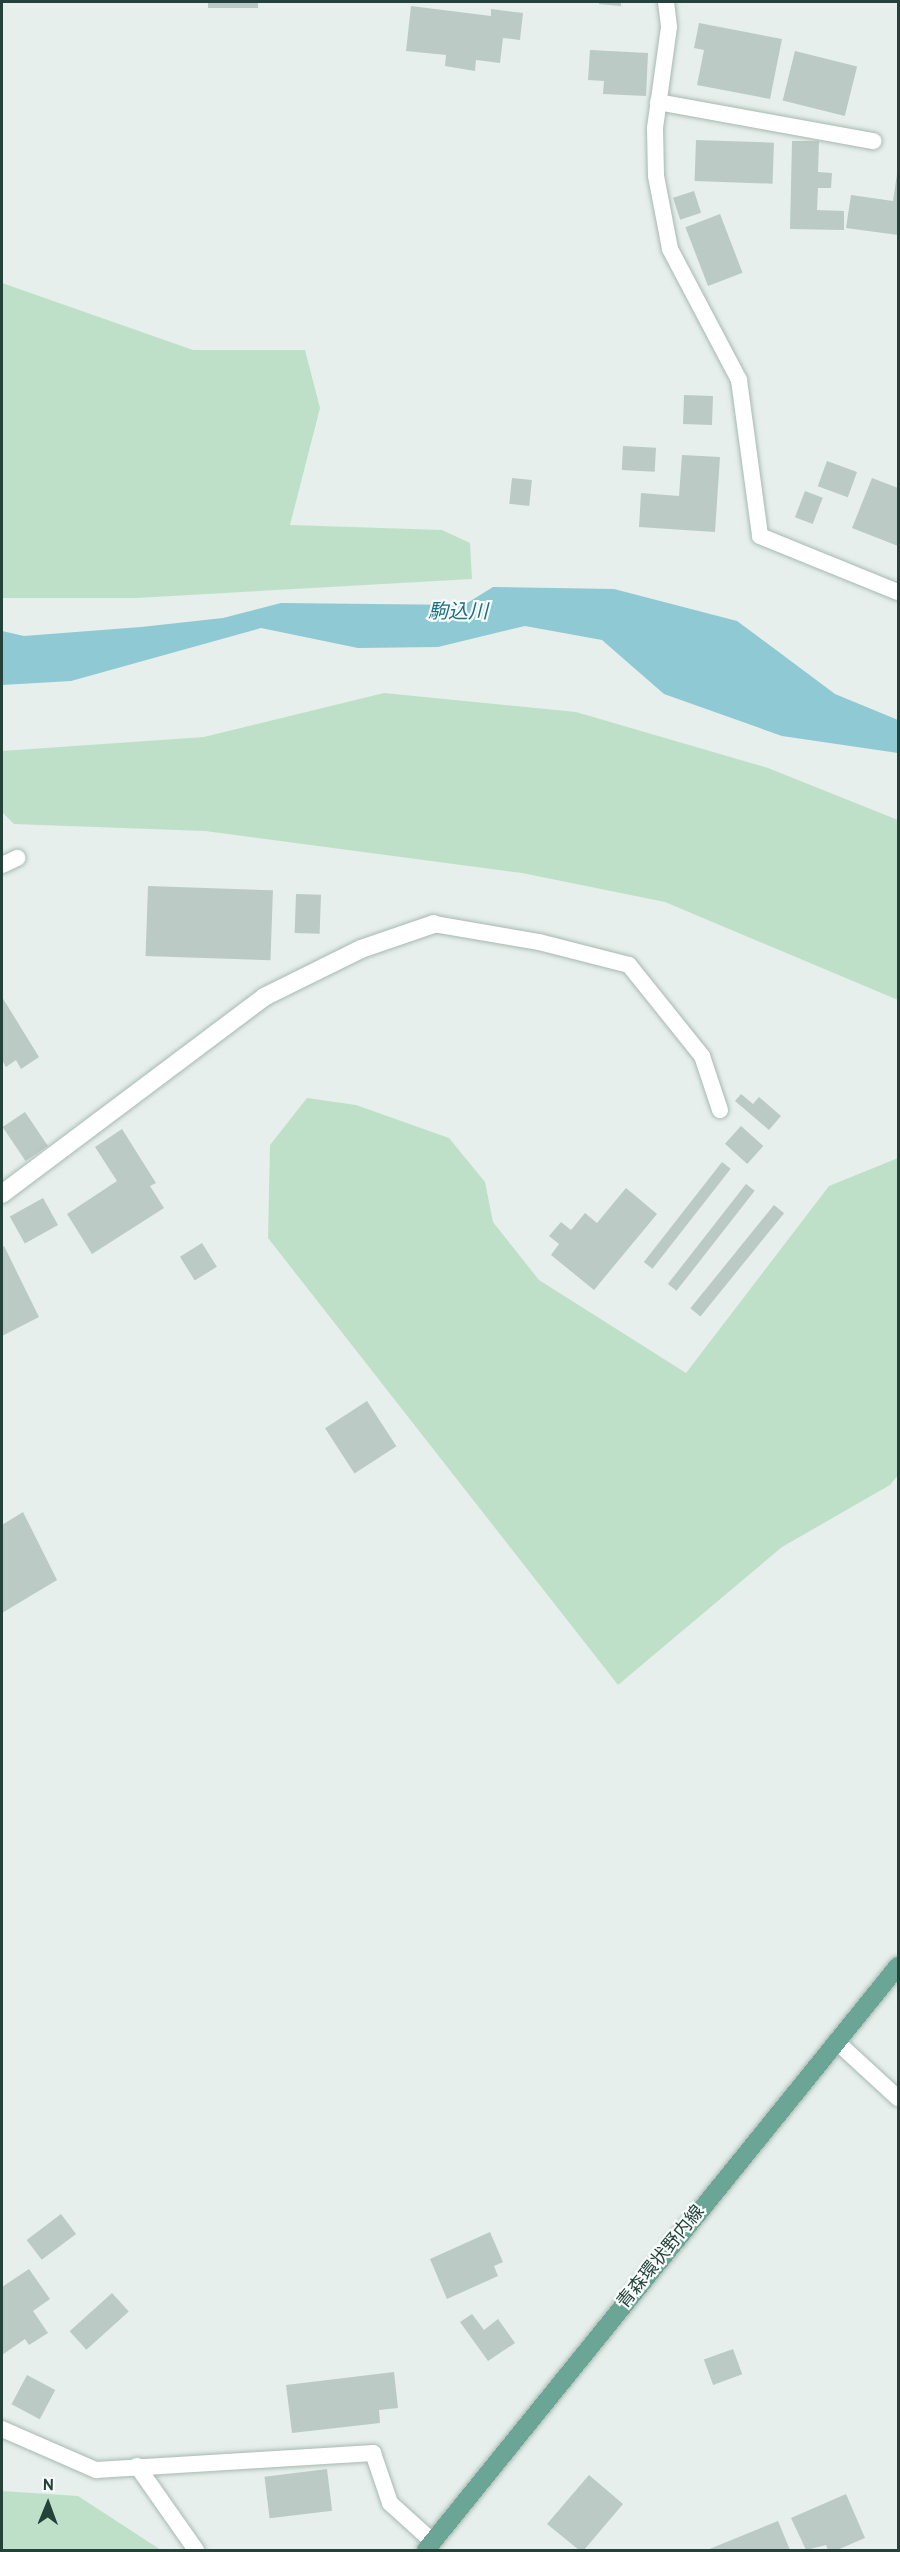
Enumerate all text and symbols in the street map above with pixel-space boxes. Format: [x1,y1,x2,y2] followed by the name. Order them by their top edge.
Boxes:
[428,601,488,625] water label: 駒込川
[614,2202,710,2314] street label: 青森環状野内線
[18,2474,78,2534] north arrow
[42,2476,54,2496] text: N

